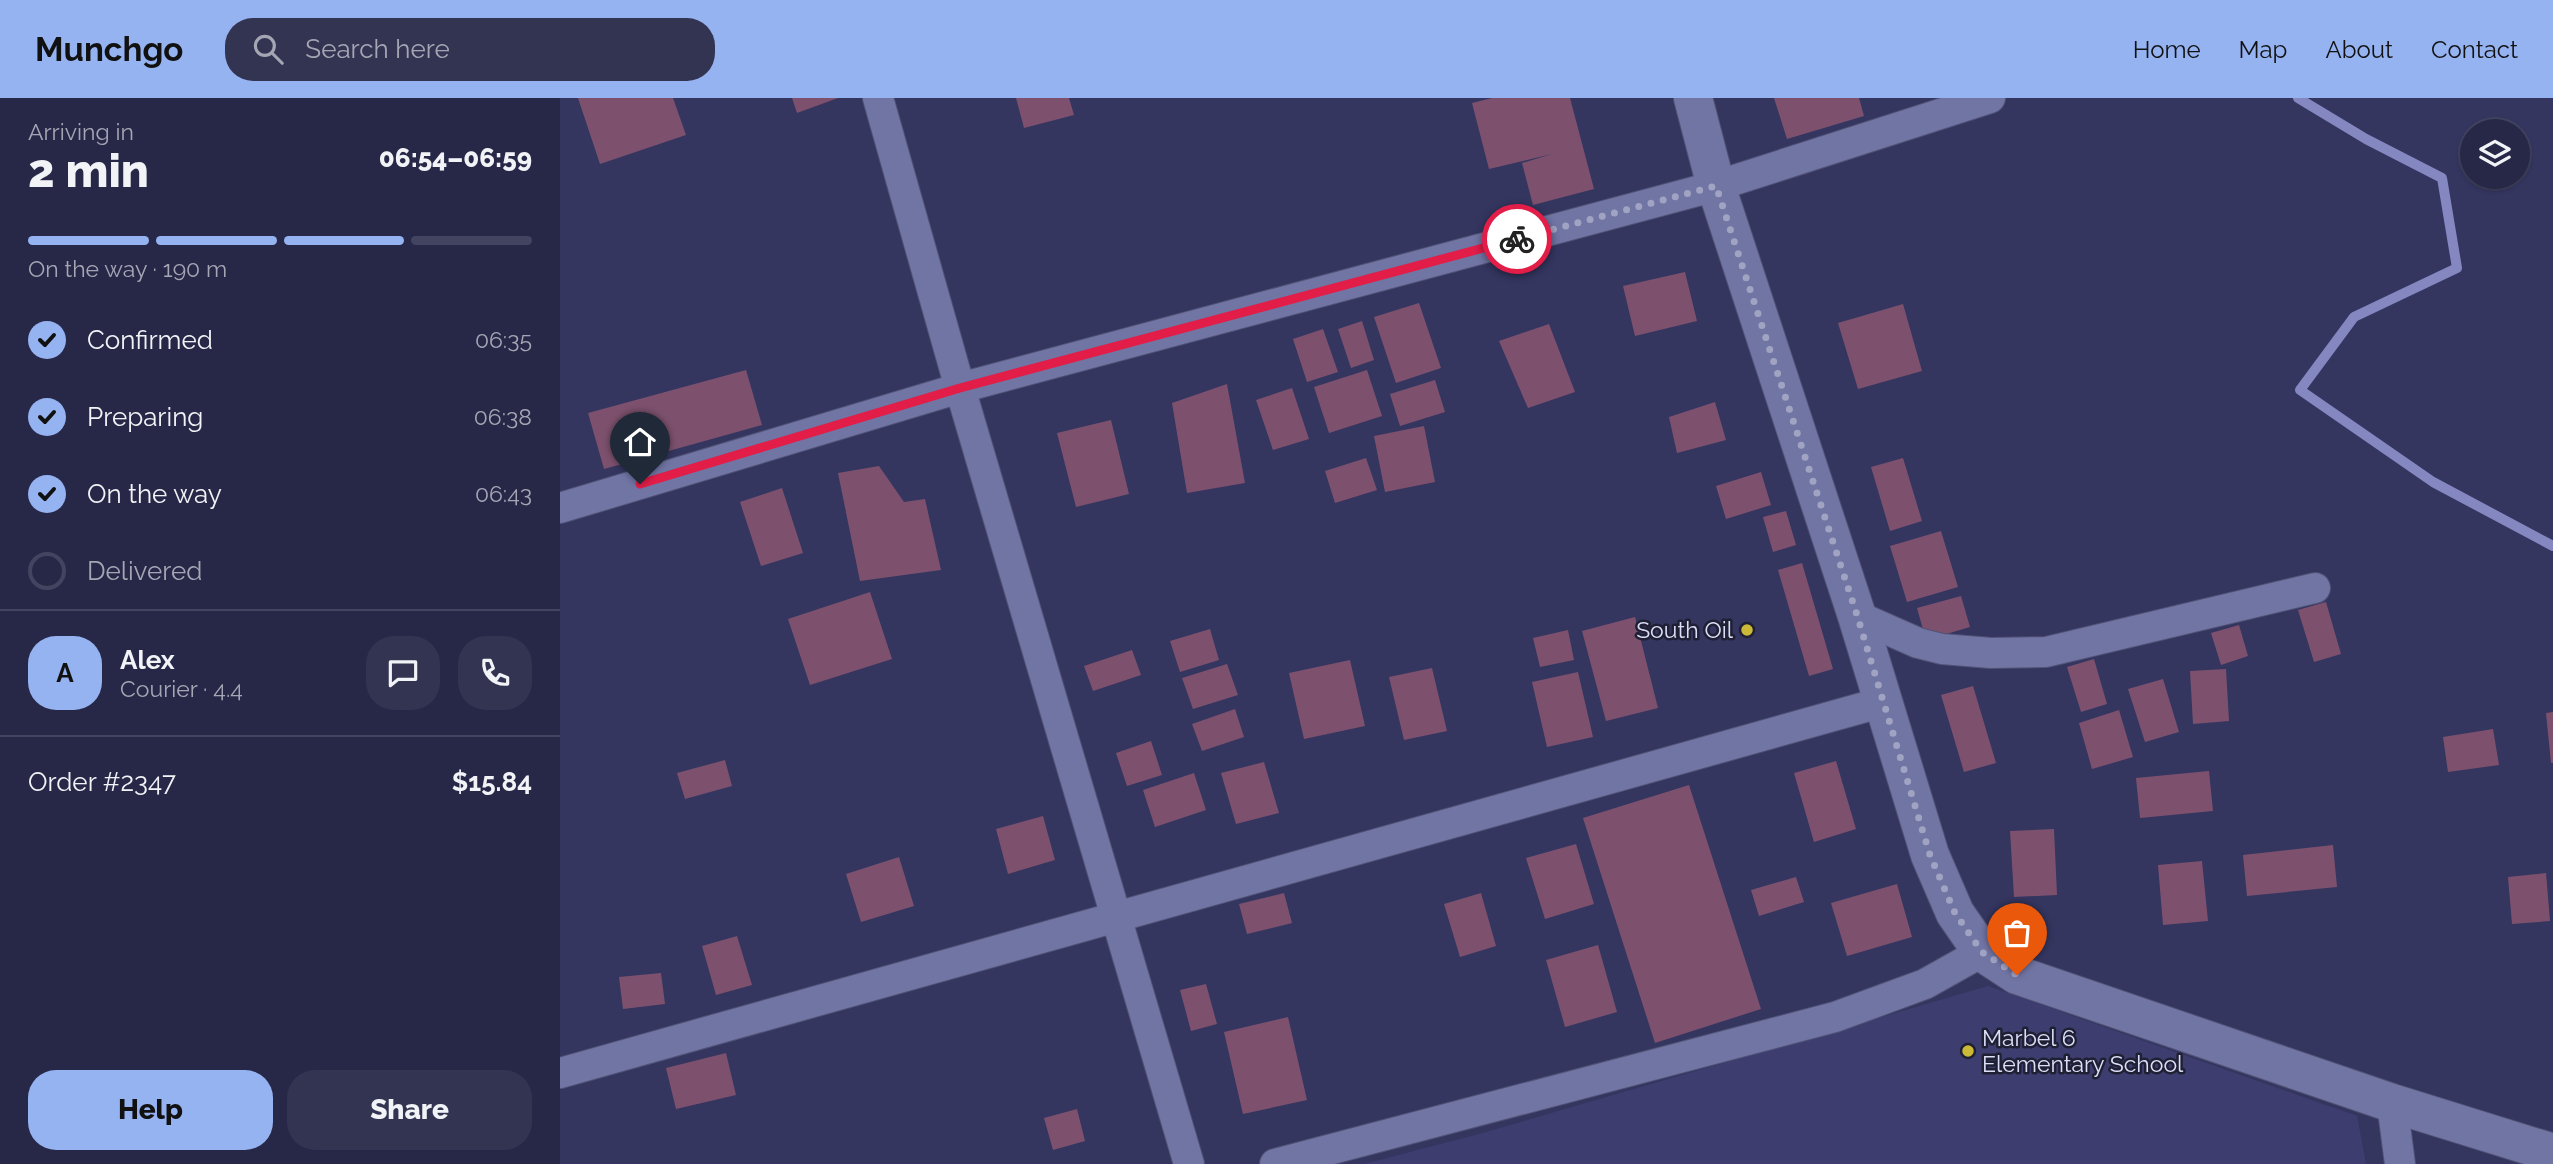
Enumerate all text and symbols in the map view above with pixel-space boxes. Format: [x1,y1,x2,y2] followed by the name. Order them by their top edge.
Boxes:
[225,18,715,81] search box
[35,30,183,69] text: Munchgo
[249,30,287,68] icon: search
[305,34,450,64] text: Search here
[2133,35,2201,64] text: Home
[2239,35,2287,64] text: Map
[2325,35,2393,64] text: About
[2431,35,2518,64] text: Contact
[28,118,134,145] text: Arriving in
[2460,119,2530,189] map controls
[2460,119,2530,189] button: layers
[379,143,532,173] text: 06:54–06:59
[28,144,149,198] text: 2 min
[1482,204,1552,274] courier
[1498,220,1536,258] icon: bike
[28,255,227,282] text: On the way · 190 m
[28,321,66,359] icon: check
[87,325,213,355] text: Confirmed
[475,326,532,353] text: 06:35
[28,398,66,436] icon: check
[87,402,203,432] text: Preparing
[474,403,532,430] text: 06:38
[610,412,670,484] pin
[621,423,659,461] icon: home
[28,475,66,513] icon: check
[87,479,222,509] text: On the way
[475,480,532,507] text: 06:43
[87,556,202,586] text: Delivered
[1636,616,1734,643] place label: South Oil
[1739,622,1755,638] marker: South Oil
[366,636,440,710] button: chat
[458,636,532,710] button: phone
[120,645,175,675] text: Alex
[56,658,74,688] text: A
[120,675,243,702] text: Courier · 4.4
[28,767,176,797] text: Order #2347
[452,767,532,797] text: $15.84
[1987,903,2047,975] pin
[1998,914,2036,952] icon: bag
[1982,1024,2184,1077] place label: Marbel 6 Elementary School
[1960,1043,1976,1059] marker: Marbel 6 Elementary School
[28,1070,273,1150] button: Help
[287,1070,532,1150] button: Share

